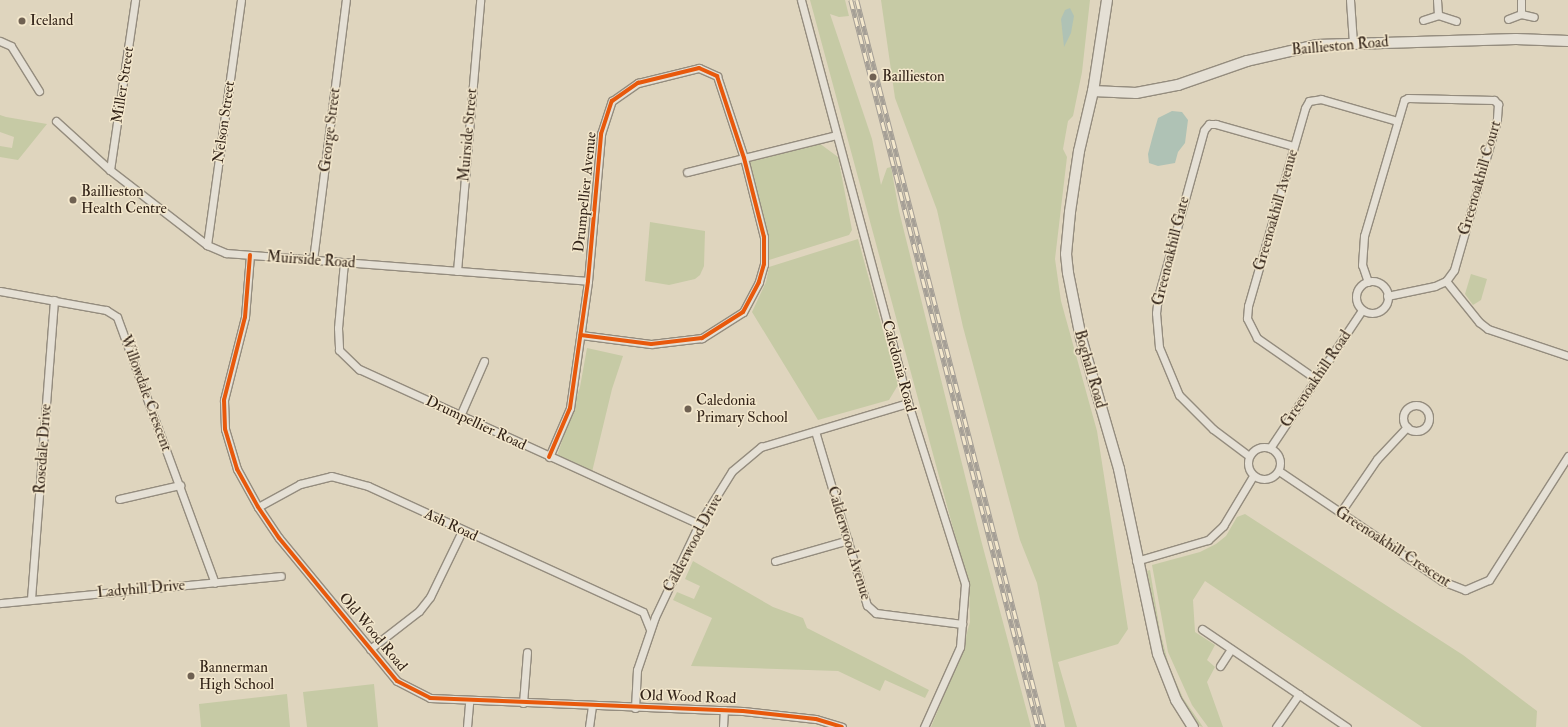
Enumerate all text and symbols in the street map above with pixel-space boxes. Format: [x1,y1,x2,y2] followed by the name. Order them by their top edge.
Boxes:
[30,12,73,30] place label: Iceland
[17,16,27,26] marker: Iceland
[1291,33,1389,59] street label: Baillieston Road
[108,45,138,125] street label: Miller Street
[882,68,945,86] place label: Baillieston
[867,71,879,83] marker: Baillieston
[209,80,239,164] street label: Nelson Street
[316,87,344,173] street label: George Street
[455,88,481,182] street label: Muirside Street
[1455,119,1505,237] street label: Greenoakhill Court
[570,131,600,253] street label: Drumpellier Avenue
[1250,147,1302,273] street label: Greenoakhill Avenue
[81,182,167,217] place label: Baillieston Health Centre
[68,195,78,205] marker: Baillieston Health Centre
[1149,195,1193,307] street label: Greenoakhill Gate
[266,248,356,272] street label: Muirside Road
[878,318,920,414] street label: Caledonia Road
[1277,327,1355,431] street label: Greenoakhill Road
[1070,328,1110,410] street label: Boghall Road
[117,332,175,454] street label: Willowdale Crescent
[696,391,788,426] place label: Caledonia Primary School
[423,392,529,454] street label: Drumpellier Road
[31,403,55,495] street label: Rosedale Drive
[683,404,693,414] marker: Caledonia Primary School
[823,484,875,602] street label: Calderwood Avenue
[660,491,726,595] street label: Calderwood Drive
[1332,503,1454,591] street label: Greenoakhill Crescent
[421,505,481,545] street label: Ash Road
[96,576,186,602] street label: Ladyhill Drive
[335,589,411,675] street label: Old Wood Road
[199,658,274,693] place label: Bannerman High School
[186,671,196,681] marker: Bannerman High School
[639,686,737,708] street label: Old Wood Road

